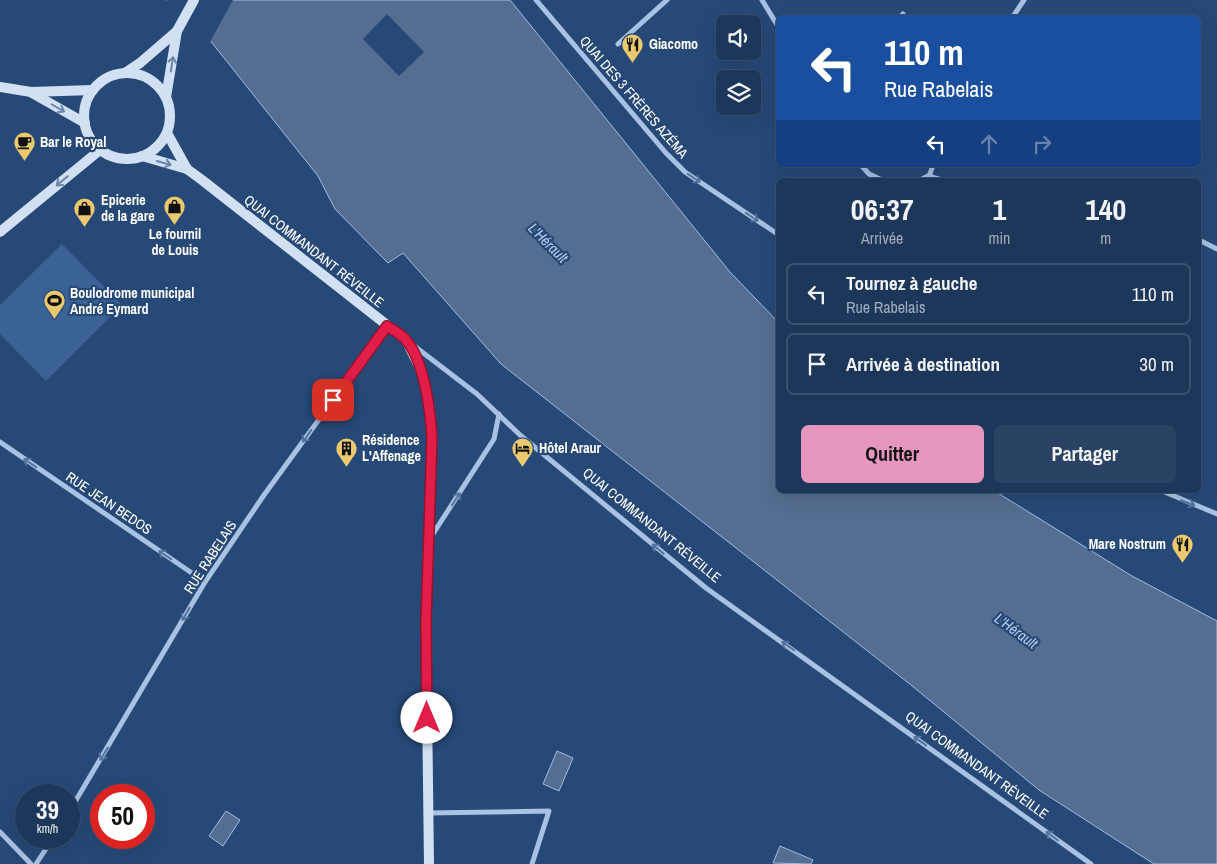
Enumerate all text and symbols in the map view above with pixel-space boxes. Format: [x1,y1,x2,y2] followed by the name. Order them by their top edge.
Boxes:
[716,15,761,115] map controls
[716,15,761,60] button: sound
[884,29,964,76] text: 110 m
[576,32,692,162] street label: QUAI DES 3 FRÈRES AZÉMA
[621,32,645,63] restaurant icon: Giacomo
[649,35,698,53] place label: Giacomo
[801,35,866,100] icon: left
[167,56,177,72] one-way arrow
[716,70,761,115] button: layers
[884,74,993,104] text: Rue Rabelais
[50,103,65,113] one-way arrow
[12,130,36,161] cafe icon: Bar le Royal
[922,130,950,158] icon: left
[975,130,1003,158] icon: ahead
[1028,130,1056,158] icon: right
[40,133,106,151] place label: Bar le Royal
[156,158,172,168] one-way arrow
[687,173,701,183] one-way arrow
[56,175,69,186] one-way arrow
[851,189,914,229] text: 06:37
[993,189,1006,229] text: 1
[1085,189,1126,229] text: 140
[101,191,155,225] place label: Epicerie de la gare
[240,191,388,311] street label: QUAI COMMANDANT RÉVEILLE
[163,194,187,225] shop icon: Le fournil de Louis
[73,196,97,227] shop icon: Epicerie de la gare
[744,212,758,222] one-way arrow
[524,218,573,268] water label: L'Hérault
[149,225,201,259] place label: Le fournil de Louis
[861,227,903,249] text: Arrivée
[988,227,1010,249] text: min
[1100,227,1111,249] text: m
[846,270,977,296] text: Tournez à gauche
[803,280,831,308] icon: left
[1132,281,1174,307] text: 110 m
[70,284,194,318] place label: Boulodrome municipal André Eymard
[42,289,66,320] sports icon: Boulodrome municipal André Eymard
[846,296,926,318] text: Rue Rabelais
[803,350,831,378] icon: arrive
[846,351,1000,377] text: Arrivée à destination
[1139,351,1174,377] text: 30 m
[312,379,354,421] pin
[319,386,347,414] icon: arrive
[801,425,984,483] button: Quitter
[994,425,1176,483] button: Partager
[302,429,312,443] one-way arrow
[362,431,421,465] place label: Résidence L'Affenage
[334,436,358,467] building icon: Résidence L'Affenage
[511,436,535,467] hotel icon: Hôtel Araur
[539,439,602,457] place label: Hôtel Araur
[24,458,38,468] one-way arrow
[579,464,725,586] street label: QUAI COMMANDANT RÉVEILLE
[62,468,156,539] street label: RUE JEAN BEDOS
[451,492,461,506] one-way arrow
[1180,498,1195,508] one-way arrow
[180,517,240,597] street label: RUE RABELAIS
[1170,532,1194,563] restaurant icon: Mare Nostrum
[1089,535,1166,553] place label: Mare Nostrum
[651,543,664,554] one-way arrow
[158,550,172,560] one-way arrow
[181,606,191,620] one-way arrow
[990,608,1043,654] water label: L'Hérault
[781,641,795,651] one-way arrow
[400,691,452,743] position arrow
[902,707,1052,823] street label: QUAI COMMANDANT RÉVEILLE
[913,736,927,746] one-way arrow
[99,747,110,761] one-way arrow
[90,784,155,849] speed limit sign: 50
[36,793,59,827] text: 39
[37,821,58,837] text: km/h
[1046,830,1059,841] one-way arrow

